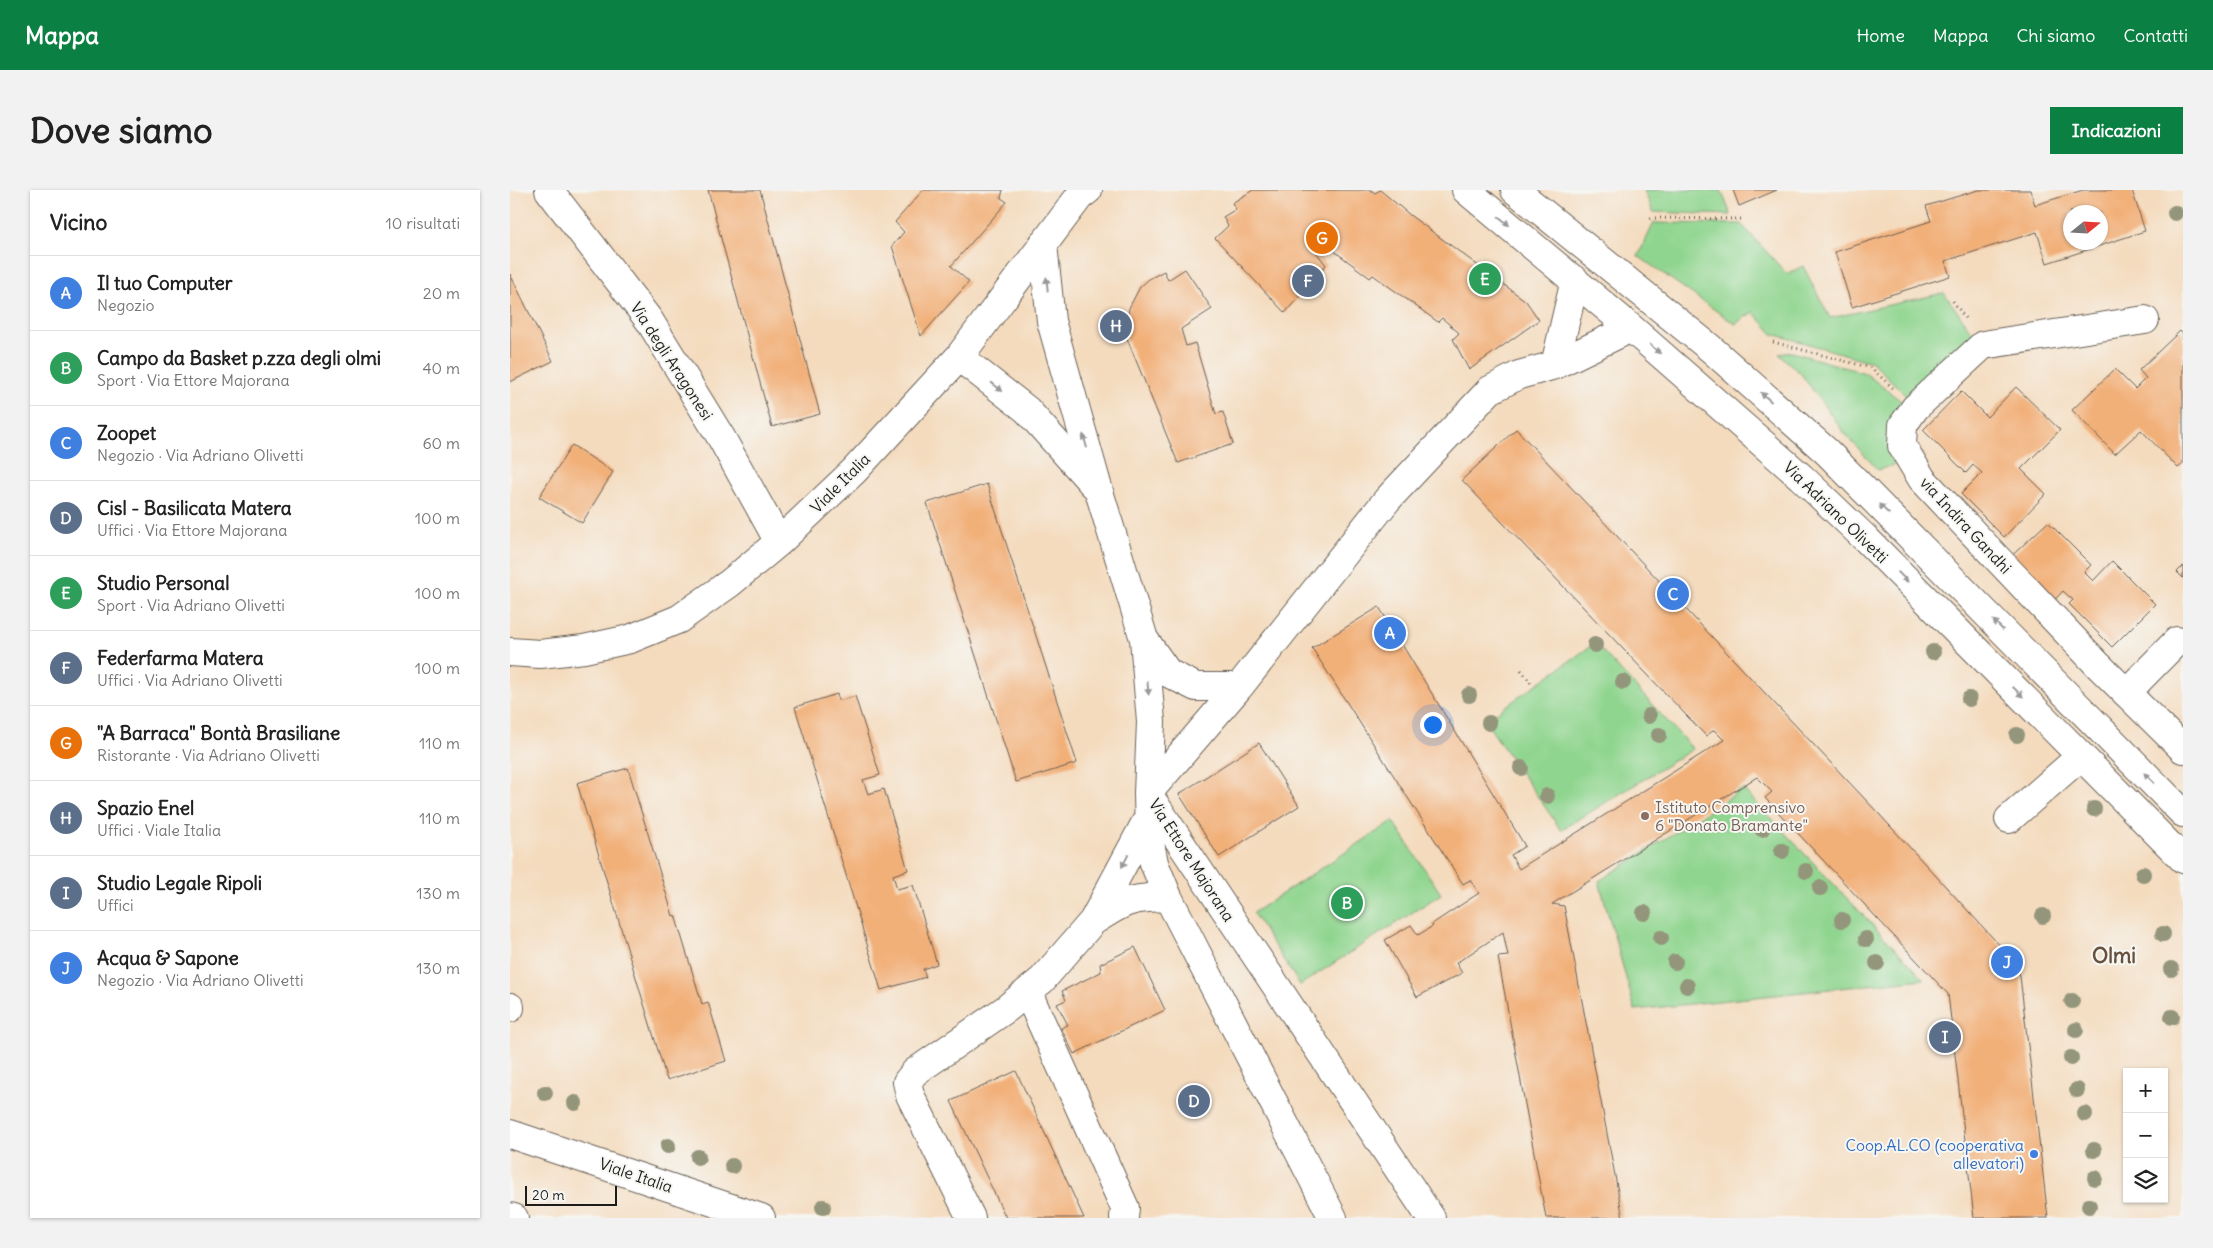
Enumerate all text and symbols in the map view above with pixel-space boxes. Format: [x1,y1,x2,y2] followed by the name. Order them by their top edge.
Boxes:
[25,20,99,50] text: Mappa
[1856,24,1905,47] text: Home
[1933,24,1988,47] text: Mappa
[2016,24,2095,47] text: Chi siamo
[2123,24,2188,47] text: Contatti
[2050,107,2183,154] button: Indicazioni
[30,108,213,152] text: Dove siamo
[2063,205,2108,250] north arrow
[50,209,107,236] text: Vicino
[385,213,460,233] text: 10 risultati
[1498,215,1510,226] one-way arrow
[1306,219,1338,257] pin: G
[1469,260,1501,298] pin: E
[1292,262,1324,300] pin: F
[97,271,232,295] text: Il tuo Computer
[1043,275,1051,291] one-way arrow
[61,283,71,303] text: A
[423,283,460,303] text: 20 m
[97,295,155,315] text: Negozio
[626,298,718,424] street label: Via degli Aragonesi
[1100,307,1132,345] pin: H
[1648,343,1661,354] one-way arrow
[97,346,381,370] text: Campo da Basket p.zza degli olmi
[61,358,71,378] text: B
[422,358,460,378] text: 40 m
[97,370,290,390] text: Sport · Via Ettore Majorana
[990,381,1003,392] one-way arrow
[1761,391,1773,403] one-way arrow
[97,421,156,445] text: Zoopet
[61,433,71,453] text: C
[422,433,460,453] text: 60 m
[1080,434,1088,449] one-way arrow
[97,445,304,465] text: Negozio · Via Adriano Olivetti
[806,449,874,517] street label: Viale Italia
[1779,457,1893,567] street label: Via Adriano Olivetti
[1916,473,2016,577] street label: via Indira Gandhi
[97,496,292,520] text: Cisl - Basilicata Matera
[1878,504,1890,516] one-way arrow
[60,508,72,528] text: D
[415,508,460,528] text: 100 m
[97,520,287,540] text: Uffici · Via Ettore Majorana
[1897,570,1909,582] one-way arrow
[97,571,229,595] text: Studio Personal
[1657,575,1689,613] pin: C
[61,583,71,603] text: E
[415,583,460,603] text: 100 m
[97,595,285,615] text: Sport · Via Adriano Olivetti
[1374,614,1406,652] pin: A
[1992,619,2004,631] one-way arrow
[97,646,264,670] text: Federfarma Matera
[61,658,71,678] text: F
[415,658,460,678] text: 100 m
[97,670,283,690] text: Uffici · Via Adriano Olivetti
[1144,680,1152,696] one-way arrow
[2011,686,2023,698] one-way arrow
[1420,712,1446,738] your location
[97,721,340,745] text: "A Barraca" Bontà Brasiliane
[60,733,72,753] text: G
[419,733,460,753] text: 110 m
[97,745,320,765] text: Ristorante · Via Adriano Olivetti
[2143,772,2155,784] one-way arrow
[1145,795,1239,925] street label: Via Ettore Majorana
[97,796,194,820] text: Spazio Enel
[1655,797,1808,835] place label: Istituto Comprensivo 6 "Donato Bramante"
[60,808,72,828] text: H
[419,808,460,828] text: 110 m
[1639,810,1651,822] marker: Istituto Comprensivo 6 "Donato Bramante"
[97,820,221,840] text: Uffici · Viale Italia
[1121,854,1129,868] one-way arrow
[97,871,262,895] text: Studio Legale Ripoli
[63,883,69,903] text: I
[416,883,460,903] text: 130 m
[1331,884,1363,922] pin: B
[97,895,134,915] text: Uffici
[2092,942,2136,969] district label: Olmi
[1991,943,2023,981] pin: J
[97,946,239,970] text: Acqua & Sapone
[62,958,70,978] text: J
[416,958,460,978] text: 130 m
[97,970,304,990] text: Negozio · Via Adriano Olivetti
[1929,1018,1961,1056] pin: I
[2123,1068,2168,1203] map controls
[2123,1068,2168,1113] button: +
[1178,1082,1210,1120] pin: D
[2123,1113,2168,1158] button: −
[1846,1135,2024,1173] place label: Coop.AL.CO (cooperativa allevatori)
[2028,1148,2040,1160] marker: Coop.AL.CO (cooperativa allevatori)
[597,1153,675,1197] street label: Viale Italia
[2123,1158,2168,1203] button: layers
[525,1183,618,1206] scale bar
[532,1186,565,1204] text: 20 m

